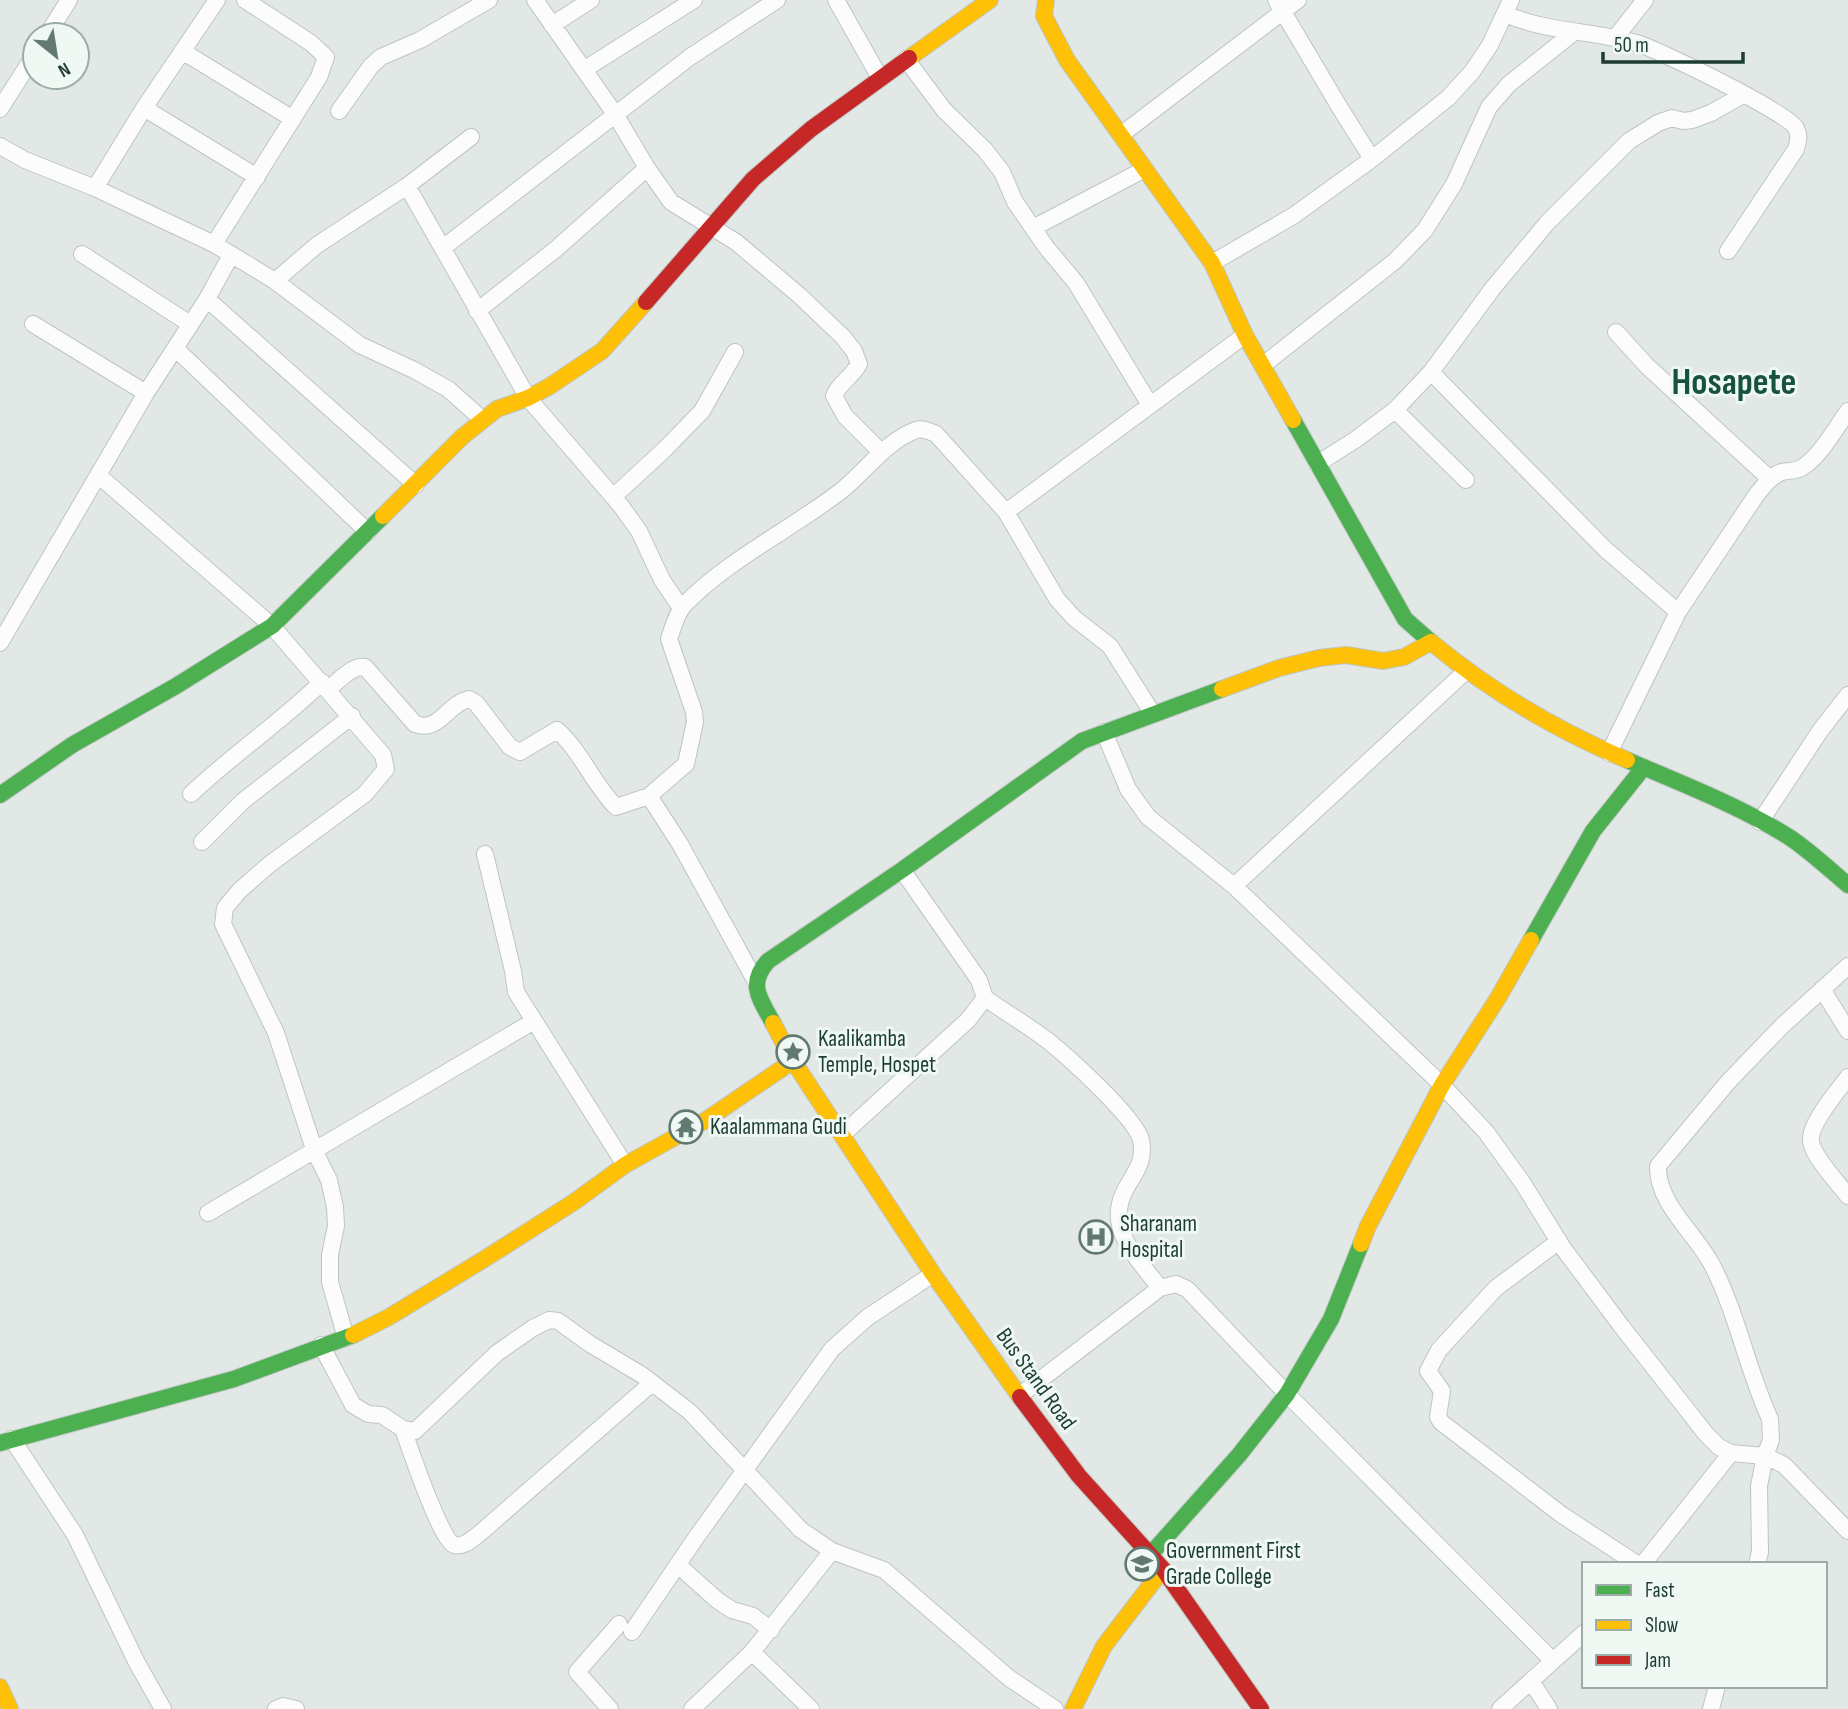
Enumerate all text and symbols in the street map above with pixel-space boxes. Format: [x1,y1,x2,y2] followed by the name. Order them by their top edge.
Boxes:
[21,21,91,91] north arrow
[1603,21,1743,65] scale bar
[1614,33,1649,58] text: 50 m
[54,57,74,82] text: N
[1672,361,1796,405] district label: Hosapete
[818,1025,936,1079] place label: Kaalikamba Temple, Hospet
[774,1033,812,1071] place icon: Kaalikamba Temple, Hospet
[667,1108,705,1146] temple icon: Kaalammana Gudi
[710,1113,847,1141] place label: Kaalammana Gudi
[1120,1210,1197,1264] place label: Sharanam Hospital
[1077,1218,1115,1256] hospital icon: Sharanam Hospital
[990,1323,1082,1435] street label: Bus Stand Road
[1166,1537,1301,1591] place label: Government First Grade College
[1123,1545,1161,1583] school or university icon: Government First Grade College
[1582,1562,1827,1688] legend
[1645,1578,1675,1603] text: Fast
[1645,1613,1679,1638] text: Slow
[1644,1648,1671,1673] text: Jam

